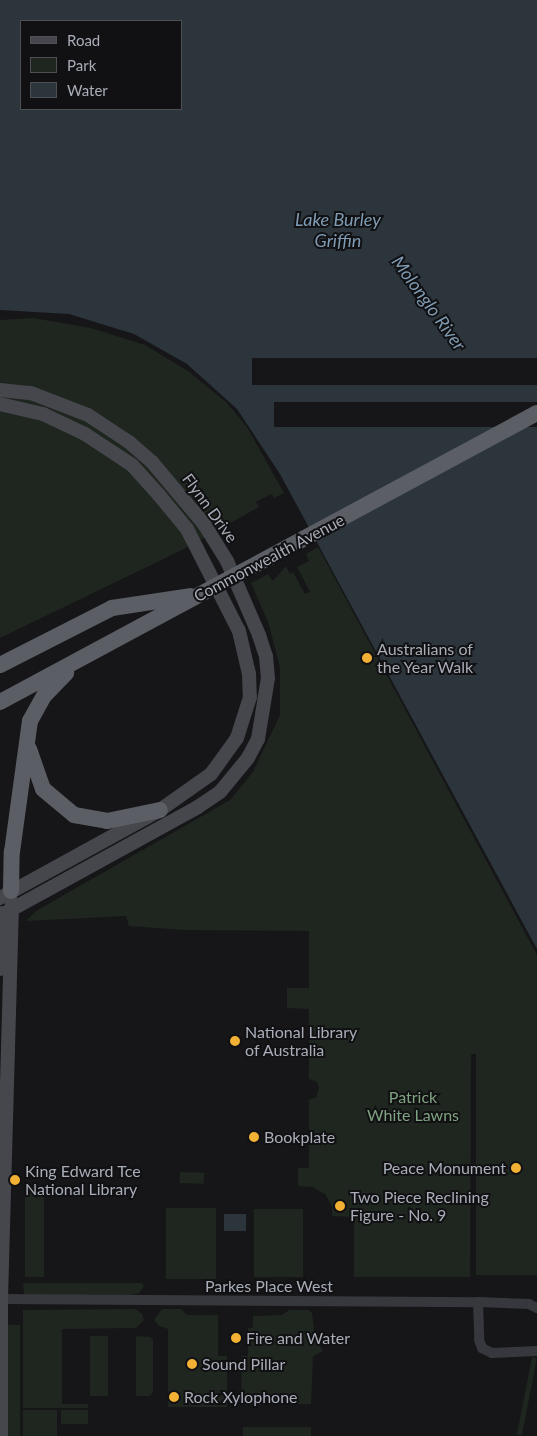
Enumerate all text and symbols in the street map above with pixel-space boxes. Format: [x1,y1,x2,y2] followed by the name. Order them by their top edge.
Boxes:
[20,20,182,110] legend
[67,31,100,49] text: Road
[67,56,96,74] text: Park
[67,81,108,99] text: Water
[295,209,381,252] water label: Lake Burley Griffin
[387,252,471,354] water label: Molonglo River
[178,470,242,546] street label: Flynn Drive
[190,510,348,606] street label: Commonwealth Avenue
[377,639,474,677] place label: Australians of the Year Walk
[361,652,373,664] marker: Australians of the Year Walk
[245,1022,357,1060] place label: National Library of Australia
[229,1035,241,1047] marker: National Library of Australia
[367,1087,459,1125] park label: Patrick White Lawns
[264,1127,335,1147] place label: Bookplate
[248,1131,260,1143] marker: Bookplate
[383,1158,506,1178] place label: Peace Monument
[25,1161,141,1199] place label: King Edward Tce National Library
[510,1162,522,1174] marker: Peace Monument
[9,1174,21,1186] marker: King Edward Tce National Library
[350,1187,489,1225] place label: Two Piece Reclining Figure - No. 9
[334,1200,346,1212] marker: Two Piece Reclining Figure - No. 9
[205,1276,333,1296] street label: Parkes Place West
[246,1328,350,1348] place label: Fire and Water
[230,1332,242,1344] marker: Fire and Water
[202,1354,285,1374] place label: Sound Pillar
[186,1358,198,1370] marker: Sound Pillar
[184,1387,298,1407] place label: Rock Xylophone
[168,1391,180,1403] marker: Rock Xylophone

